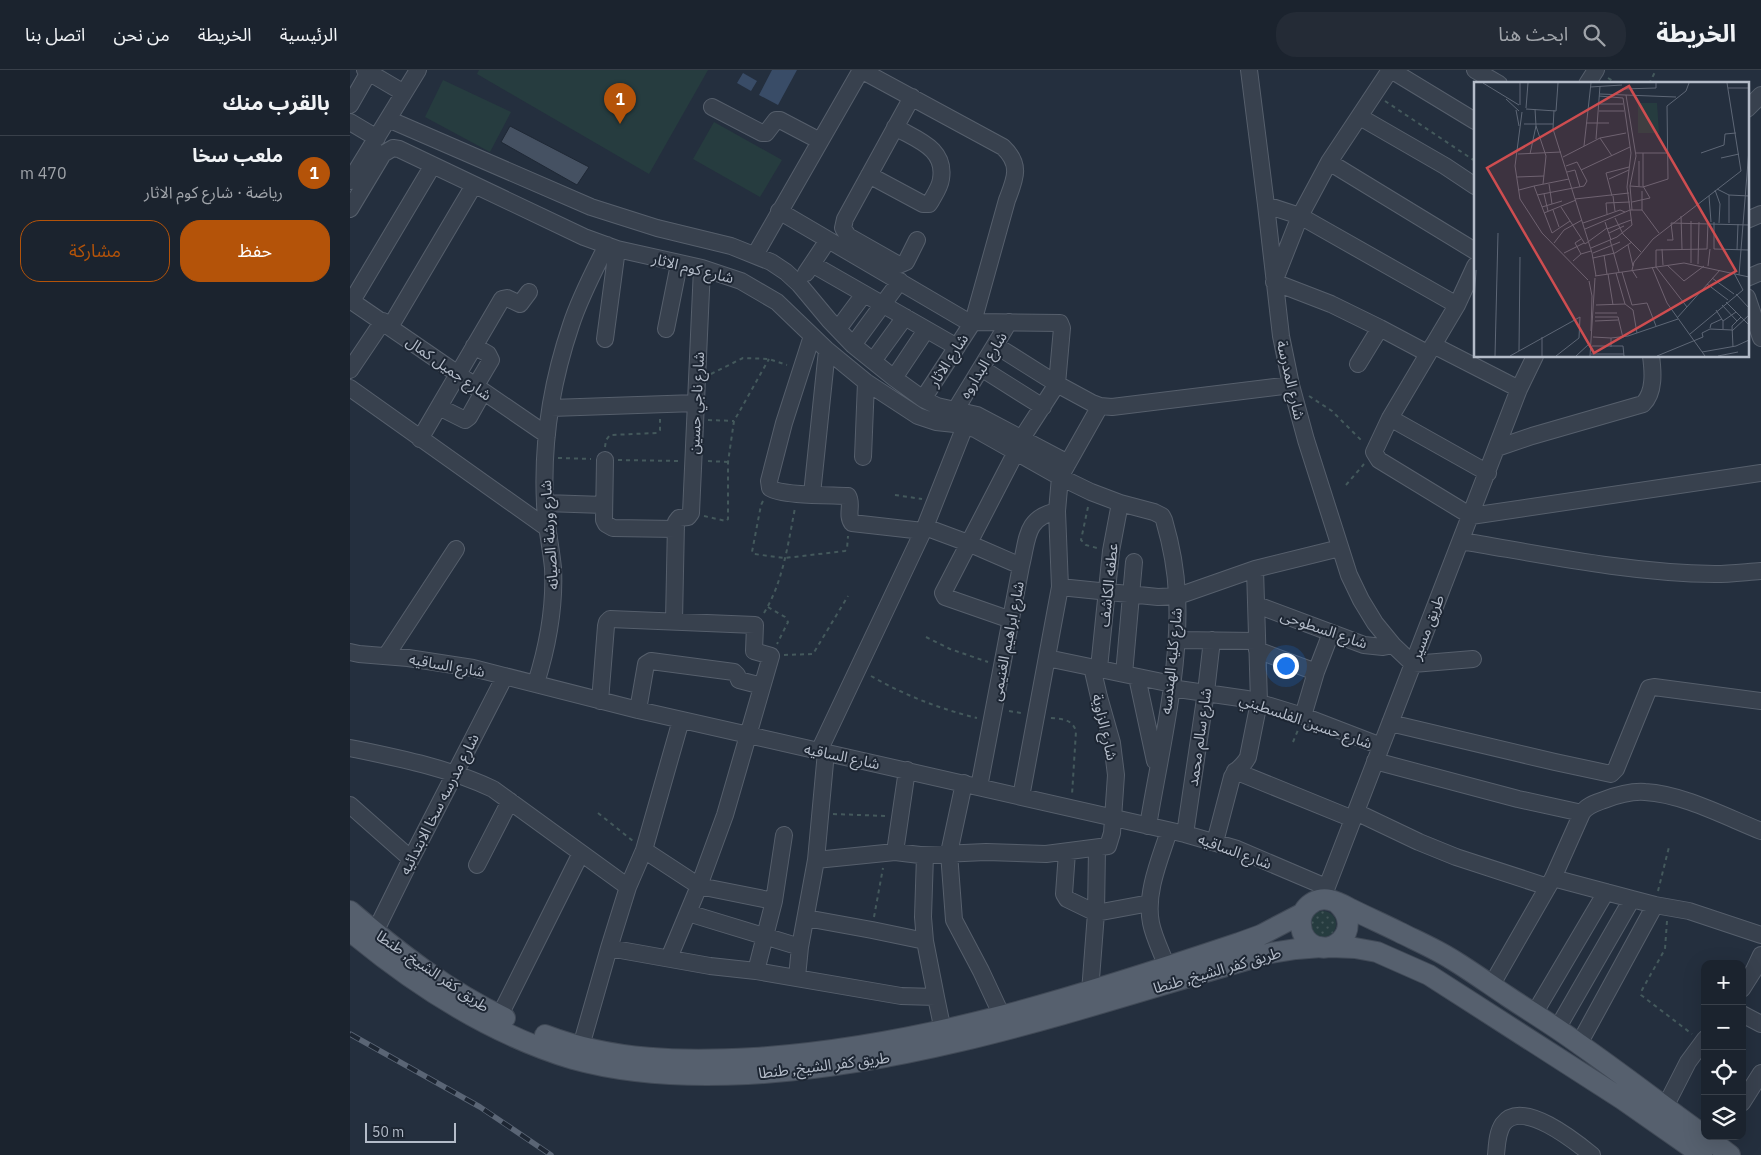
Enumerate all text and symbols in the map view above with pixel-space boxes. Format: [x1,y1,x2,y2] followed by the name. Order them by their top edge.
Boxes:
[1276,12,1626,57] search box
[1656,17,1736,49] text: الخريطة
[1580,21,1608,49] icon: search
[1498,22,1568,46] text: ابحث هنا
[25,23,85,46] text: اتصل بنا
[113,23,170,46] text: من نحن
[198,23,252,46] text: الخريطة
[280,23,338,46] text: الرئيسية
[1474,82,1748,358] inset map
[604,83,636,124] pin: 1
[223,88,330,116] text: بالقرب منك
[192,143,283,167] text: ملعب سخا
[20,163,67,183] text: 470 m
[309,163,319,183] text: 1
[144,182,283,202] text: رياضة · شارع كوم الاثار
[20,220,170,282] button: مشاركة
[180,220,330,282] button: حفظ
[648,248,736,290] street label: شارع كوم الاثار
[955,328,1014,404] street label: شارع البداروه
[923,330,975,393] street label: شارع الاثار
[401,332,496,407] street label: شارع جميل كمال
[1270,338,1309,423] street label: شارع المدرسة
[684,351,711,455] street label: شارع ناجي حسين
[536,479,565,591] street label: شارع ورشة الصيانه
[1094,542,1122,628] street label: عطفه الكاشف
[986,579,1031,703] street label: شارع ابراهيم الغنيمى
[1406,592,1449,663] street label: طريق مسير
[1277,605,1370,656] street label: شارع السطوحى
[1156,607,1189,716] street label: شارع كليه الهندسه
[407,649,487,684] street label: شارع الساقيه
[1273,653,1299,679] your location
[1183,687,1218,788] street label: شارع سالم محمد
[1236,689,1375,756] street label: شارع حسين الفلسطيني
[1085,692,1122,763] street label: شارع الزاوية
[395,730,486,879] street label: شارع مدرسه سخا الابتدائيه
[802,739,882,776] street label: شارع الساقيه
[1195,829,1275,876] street label: شارع الساقيه
[371,926,493,1018] street label: طريق كفر الشيخ, طنطا
[1151,943,1284,1000] street label: طريق كفر الشيخ, طنطا
[1701,960,1746,1140] map controls
[1701,960,1746,1005] button: +
[1701,1005,1746,1050] button: −
[757,1048,891,1085] street label: طريق كفر الشيخ, طنطا
[1701,1050,1746,1095] button: locate
[1701,1095,1746,1140] button: layers
[365,1120,456,1143] scale bar
[372,1123,404,1141] text: 50 m

